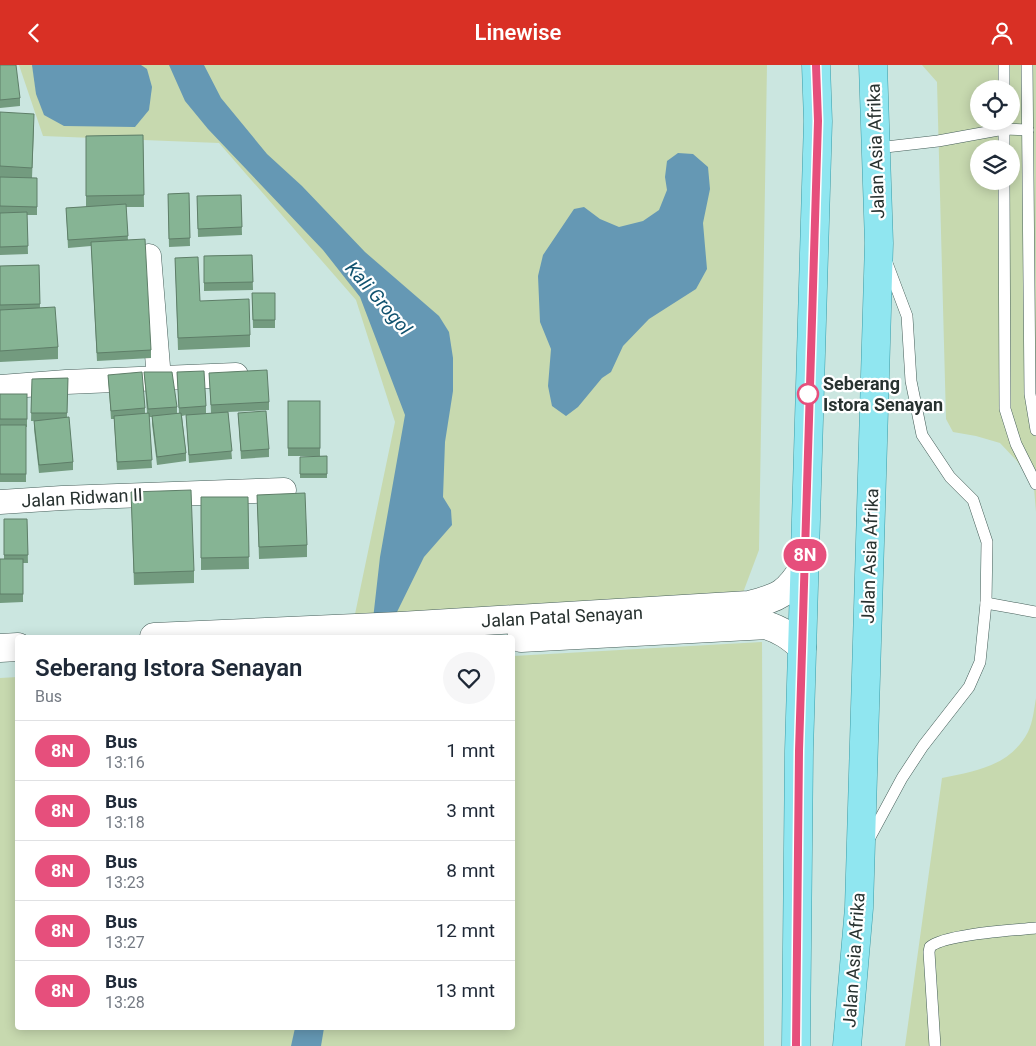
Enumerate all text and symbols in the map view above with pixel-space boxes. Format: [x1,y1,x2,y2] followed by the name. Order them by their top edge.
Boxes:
[20,19,48,47] icon: back
[988,19,1016,47] icon: person
[475,20,561,45] text: Linewise
[970,80,1020,190] map controls
[970,80,1020,130] button: locate
[863,83,888,219] street label: Jalan Asia Afrika
[970,140,1020,190] button: layers
[341,257,417,340] water label: Kali Grogol
[823,373,943,415] place label: Seberang Istora Senayan
[797,383,819,405] marker: Seberang Istora Senayan
[21,484,143,511] street label: Jalan Ridwan II
[857,488,882,624] street label: Jalan Asia Afrika
[782,539,828,571] line badge: 8N
[793,544,817,565] text: 8N
[481,602,643,631] street label: Jalan Patal Senayan
[443,652,495,704] button: heart
[35,654,303,682] text: Seberang Istora Senayan
[35,687,62,706] text: Bus
[105,730,138,753] text: Bus
[446,739,495,762] text: 1 mnt
[51,740,74,761] text: 8N
[105,753,145,772] text: 13:16
[105,790,138,813] text: Bus
[446,799,495,822] text: 3 mnt
[51,800,74,821] text: 8N
[105,813,145,832] text: 13:18
[105,850,138,873] text: Bus
[446,859,495,882] text: 8 mnt
[51,860,74,881] text: 8N
[105,873,145,892] text: 13:23
[838,892,869,1028] street label: Jalan Asia Afrika
[105,910,138,933] text: Bus
[436,919,495,942] text: 12 mnt
[51,920,74,941] text: 8N
[105,933,145,952] text: 13:27
[105,970,138,993] text: Bus
[436,979,495,1002] text: 13 mnt
[51,980,74,1001] text: 8N
[105,993,145,1012] text: 13:28

